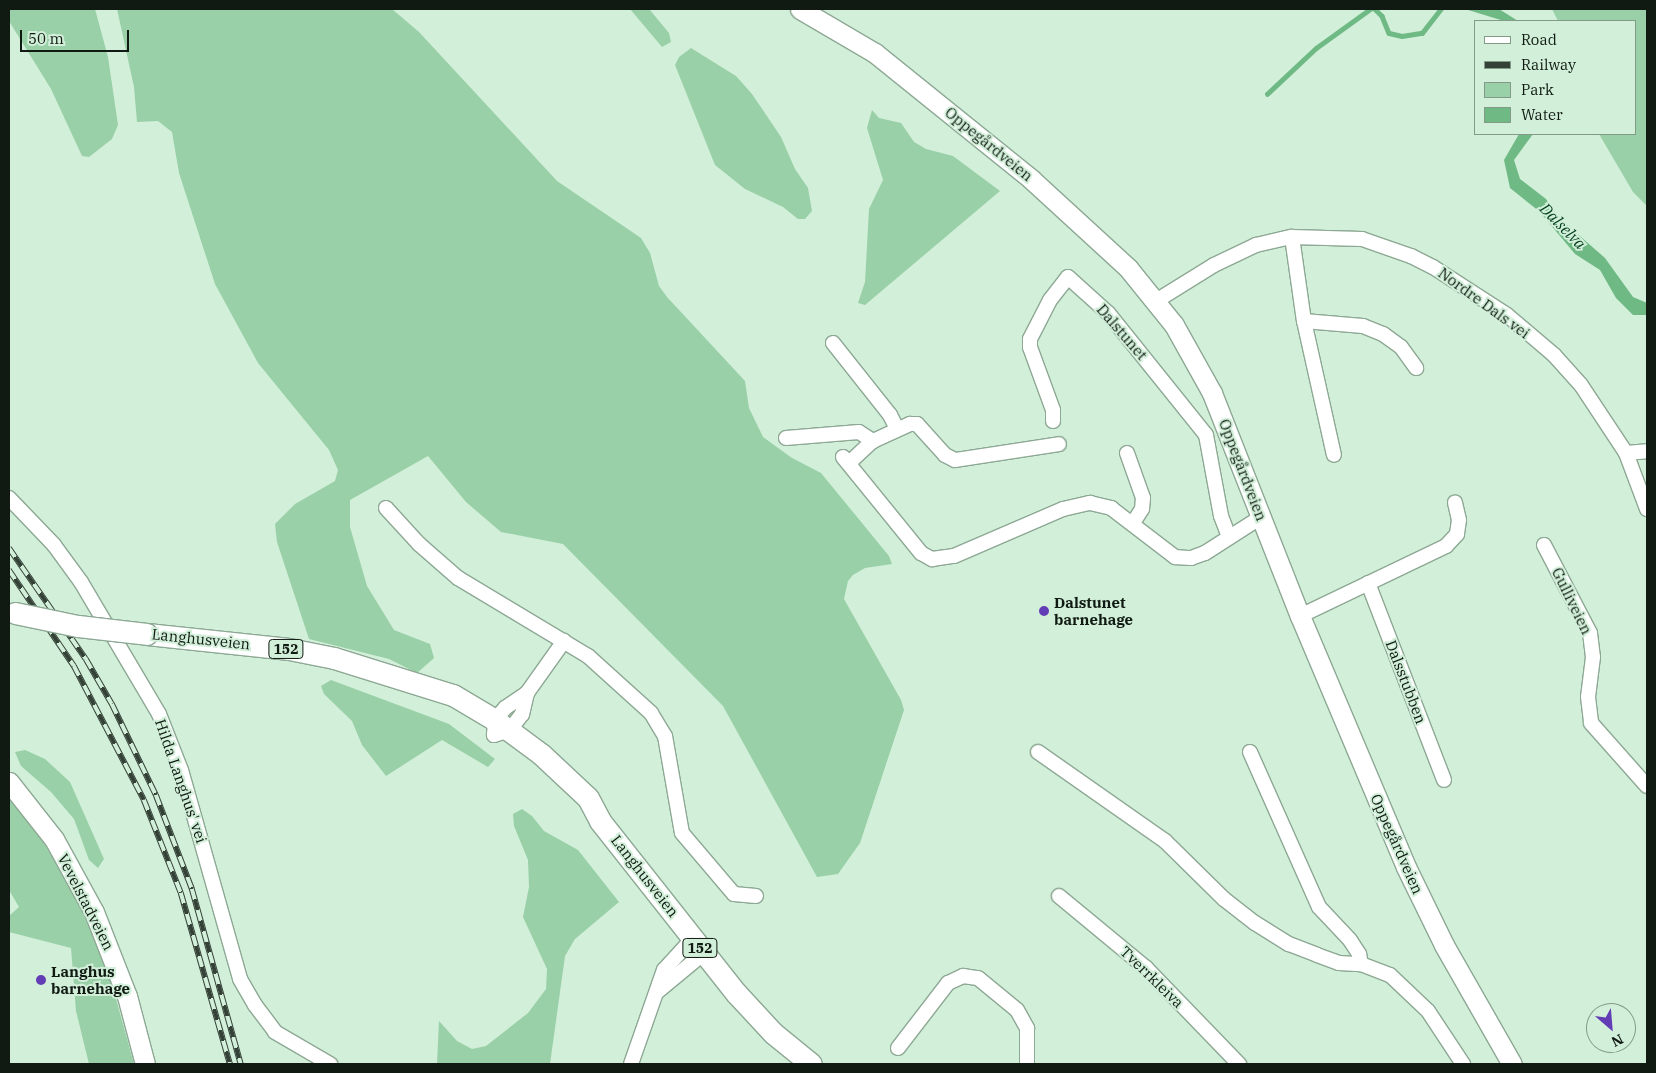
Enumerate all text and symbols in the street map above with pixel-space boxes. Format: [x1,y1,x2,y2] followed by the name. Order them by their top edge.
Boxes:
[22,20,131,52] scale bar
[1474,20,1636,135] legend
[28,29,64,48] text: 50 m
[1521,30,1557,49] text: Road
[1521,55,1576,74] text: Railway
[1521,80,1554,99] text: Park
[942,103,1036,185] street label: Oppegårdveien
[1521,105,1563,124] text: Water
[1536,199,1590,253] water label: Dalselva
[1435,264,1533,342] street label: Nordre Dals vei
[1093,300,1151,364] street label: Dalstunet
[1215,417,1271,523] street label: Oppegårdveien
[1548,565,1596,637] street label: Gulliveien
[1054,593,1133,628] place label: Dalstunet barnehage
[1038,605,1050,617] marker: Dalstunet barnehage
[151,625,251,653] street label: Langhusveien
[267,638,305,661] road number: 152
[1382,638,1430,726] street label: Dalsstubben
[151,717,211,845] street label: Hilda Langhus' vei
[1367,791,1427,897] street label: Oppegårdveien
[607,831,683,921] street label: Langhusveien
[54,851,118,953] street label: Vevelstadveien
[681,936,719,960] road number: 152
[1117,942,1187,1012] street label: Tverrkleiva
[51,962,130,997] place label: Langhus barnehage
[35,974,47,986] marker: Langhus barnehage
[1586,1003,1636,1053] north arrow
[1608,1030,1626,1051] text: N

